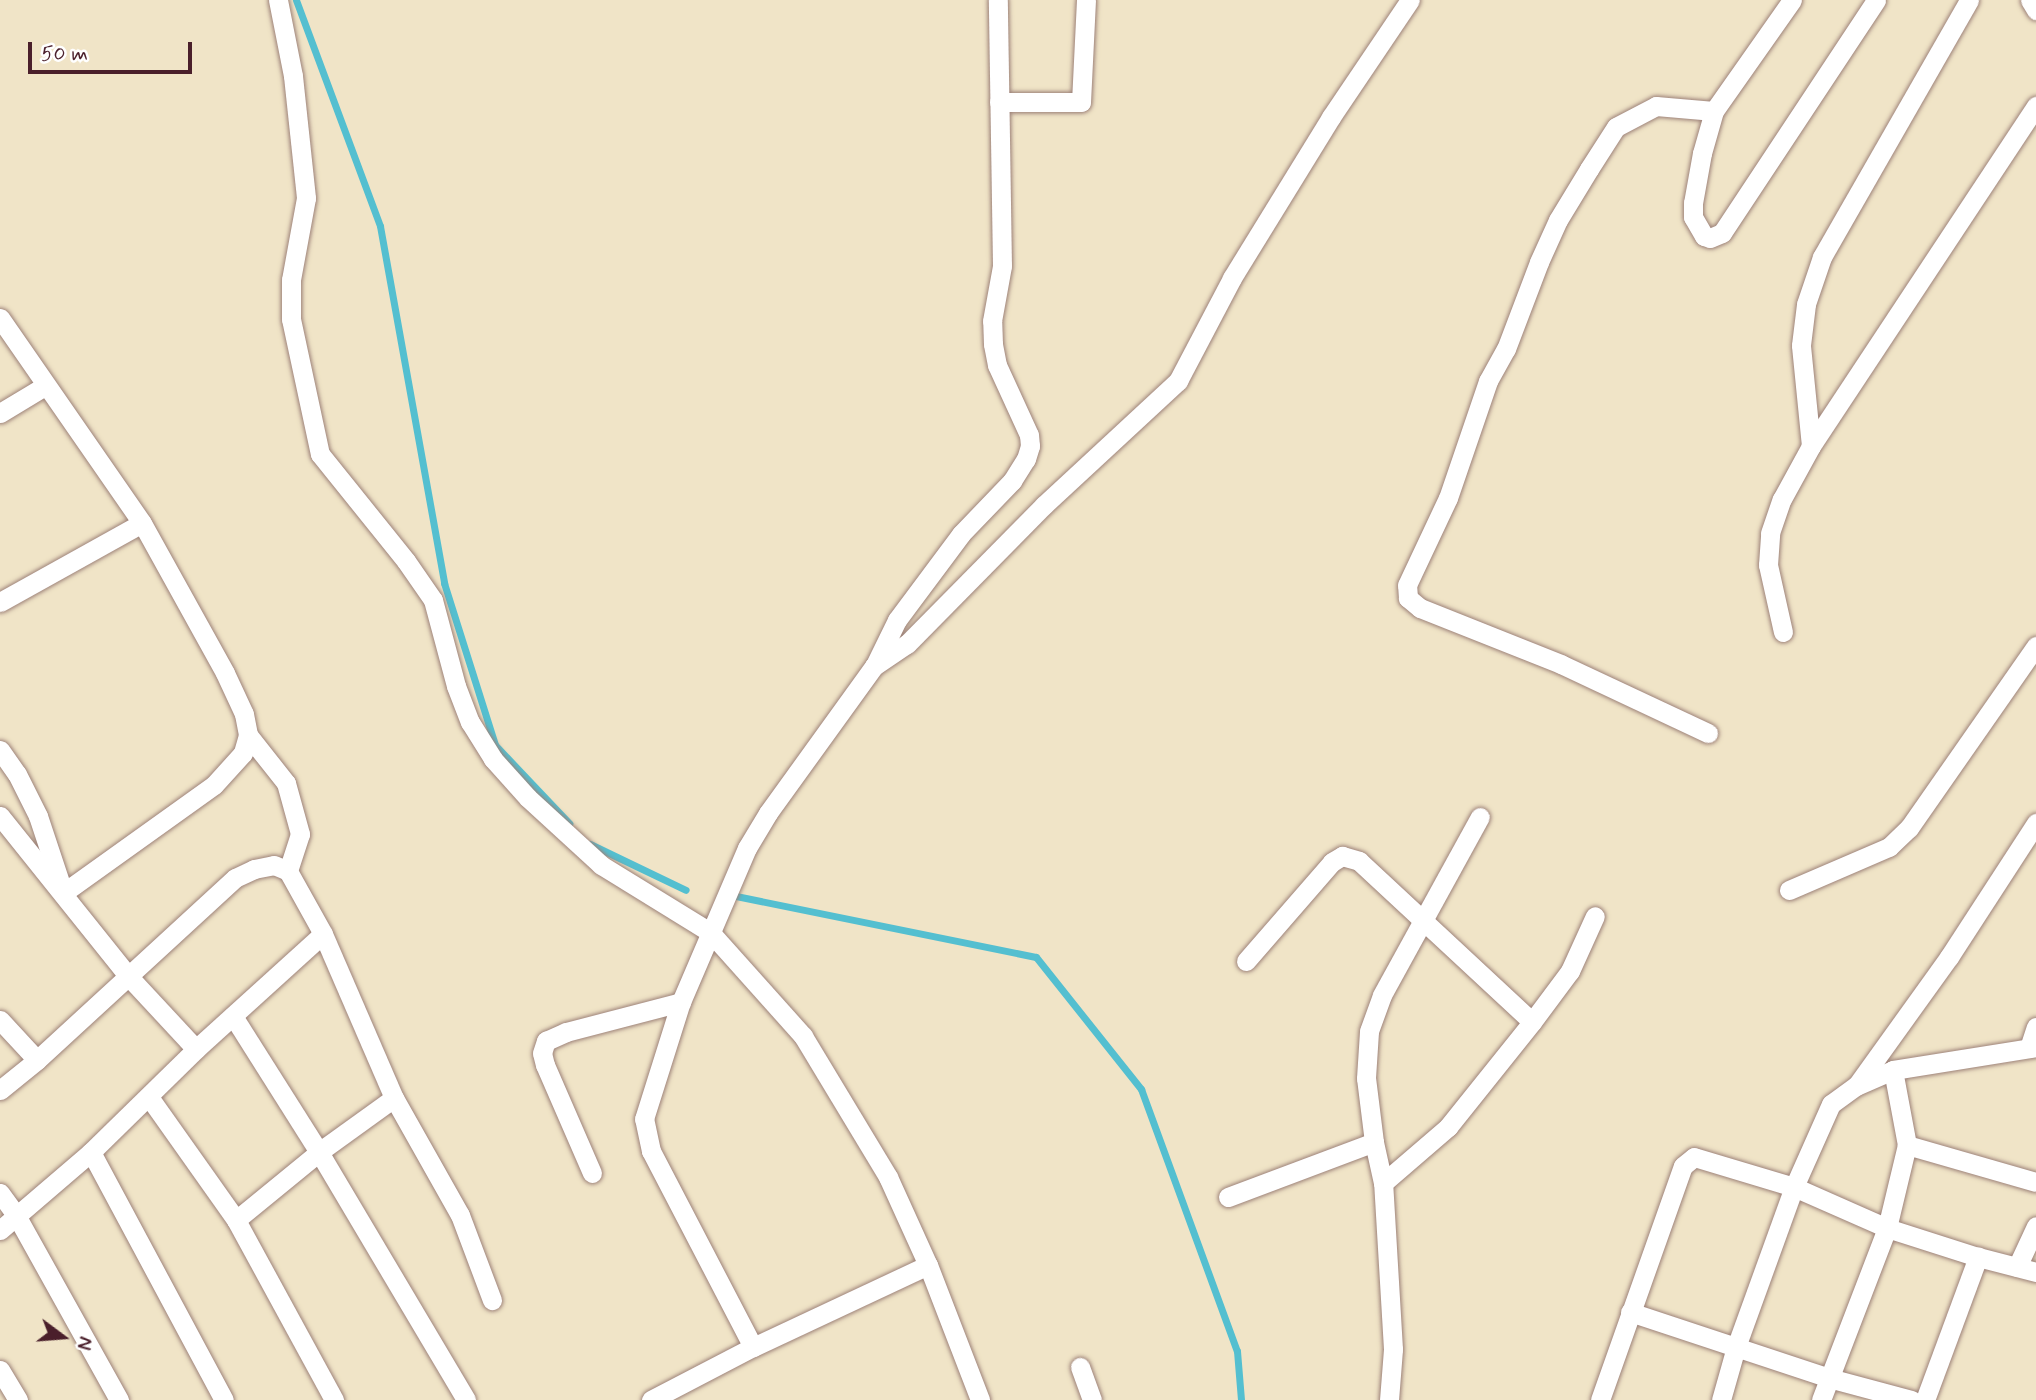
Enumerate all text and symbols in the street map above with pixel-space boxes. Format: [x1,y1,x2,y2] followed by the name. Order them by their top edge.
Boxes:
[32,28,196,72] scale bar
[41,40,88,68] text: 50 m
[28,1302,98,1372] north arrow
[70,1333,97,1352] text: N

